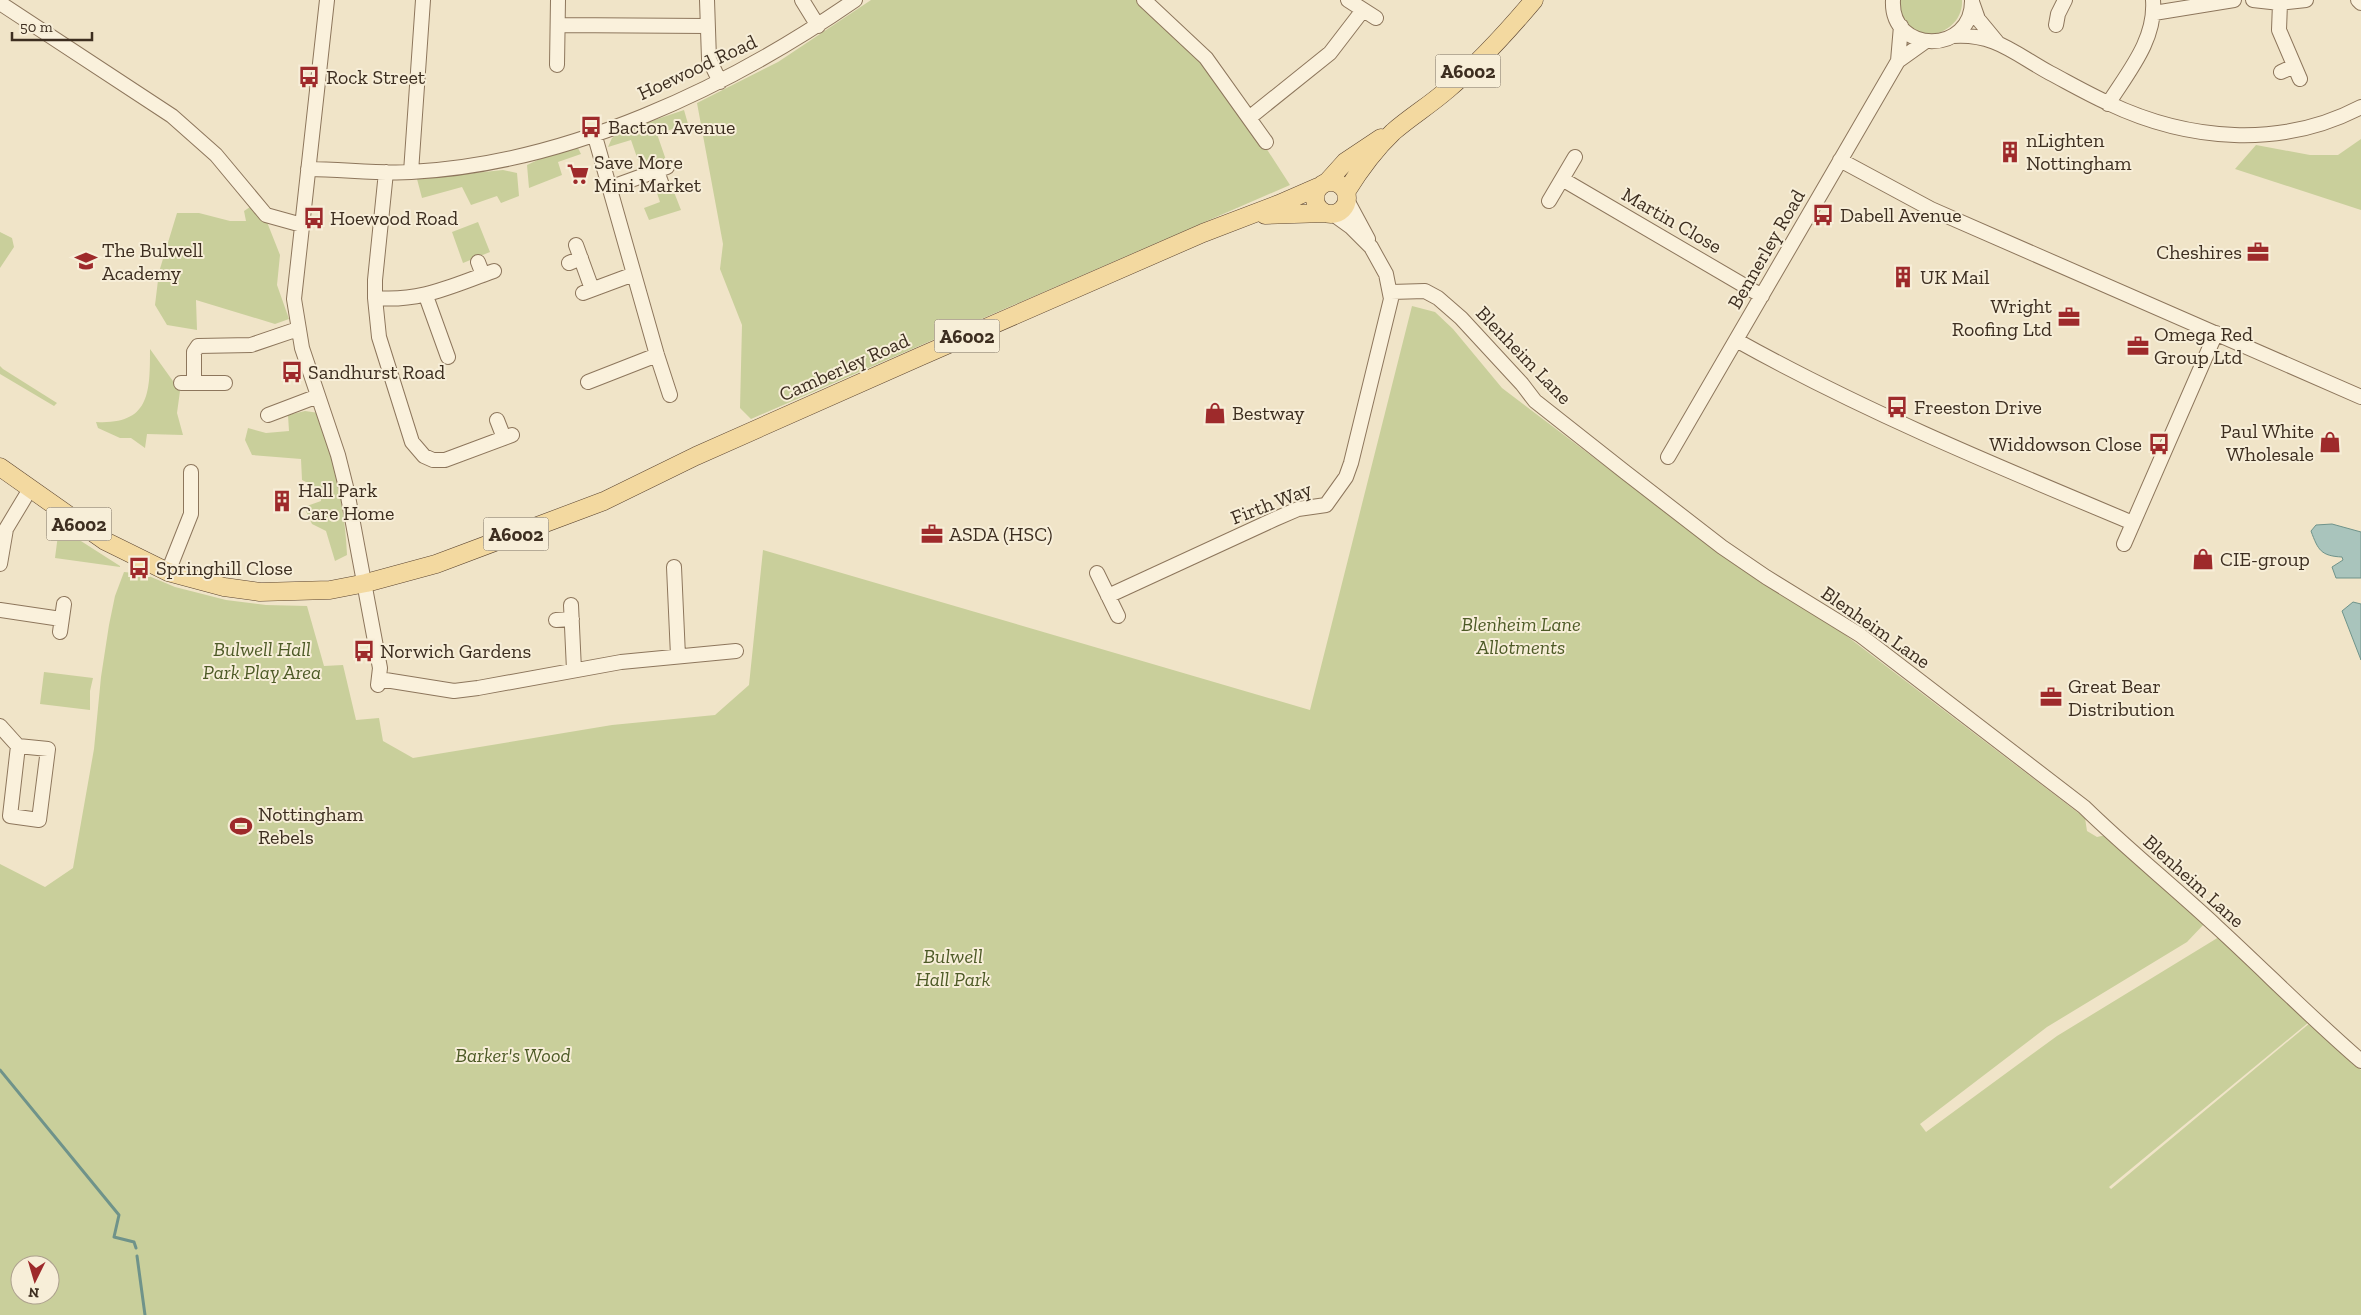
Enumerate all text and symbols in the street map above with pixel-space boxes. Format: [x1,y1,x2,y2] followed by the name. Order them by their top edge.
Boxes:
[12,10,92,42] scale bar
[20,18,53,36] text: 50 m
[634,29,760,105] street label: Hoewood Road
[1436,54,1500,88] road number: A6002
[296,64,322,90] bus stop icon: Rock Street
[326,65,426,89] place label: Rock Street
[578,114,604,140] bus stop icon: Bacton Avenue
[608,115,735,139] place label: Bacton Avenue
[2026,128,2132,175] place label: nLighten Nottingham
[1997,139,2023,165] building icon: nLighten Nottingham
[594,150,702,197] place label: Save More Mini Market
[565,161,591,187] supermarket icon: Save More Mini Market
[1618,182,1726,258] street label: Martin Close
[1722,185,1810,313] street label: Bennerley Road
[1810,202,1836,228] bus stop icon: Dabell Avenue
[1840,203,1962,227] place label: Dabell Avenue
[301,205,327,231] bus stop icon: Hoewood Road
[330,206,458,230] place label: Hoewood Road
[102,238,203,285] place label: The Bulwell Academy
[2245,239,2271,265] office icon: Cheshires
[2156,240,2242,264] place label: Cheshires
[73,248,99,274] school or university icon: The Bulwell Academy
[1890,264,1916,290] building icon: UK Mail
[1920,265,1990,289] place label: UK Mail
[1952,294,2053,341] place label: Wright Roofing Ltd
[1471,301,1577,409] street label: Blenheim Lane
[2056,304,2082,330] office icon: Wright Roofing Ltd
[934,320,1000,352] road number: A6002
[2154,322,2253,369] place label: Omega Red Group Ltd
[775,328,913,406] street label: Camberley Road
[2125,333,2151,359] office icon: Omega Red Group Ltd
[279,359,305,385] bus stop icon: Sandhurst Road
[308,360,445,384] place label: Sandhurst Road
[1884,394,1910,420] bus stop icon: Freeston Drive
[1914,395,2042,419] place label: Freeston Drive
[1202,400,1228,426] shop icon: Bestway
[1232,401,1305,425] place label: Bestway
[2220,419,2314,466] place label: Paul White Wholesale
[2317,429,2343,455] shop icon: Paul White Wholesale
[2146,431,2172,457] bus stop icon: Widdowson Close
[1989,432,2142,456] place label: Widdowson Close
[1227,476,1316,529] street label: Firth Way
[298,478,394,525] place label: Hall Park Care Home
[269,488,295,514] building icon: Hall Park Care Home
[46,508,112,540] road number: A6002
[484,518,548,550] road number: A6002
[919,521,945,547] office icon: ASDA (HSC)
[949,522,1053,546] place label: ASDA (HSC)
[2190,546,2216,572] shop icon: CIE-group
[2220,547,2310,571] place label: CIE-group
[126,555,152,581] bus stop icon: Springhill Close
[156,556,293,580] place label: Springhill Close
[1817,581,1935,673] street label: Blenheim Lane
[1461,612,1581,659] park label: Blenheim Lane Allotments
[203,637,321,684] park label: Bulwell Hall Park Play Area
[351,638,377,664] bus stop icon: Norwich Gardens
[380,639,531,663] place label: Norwich Gardens
[2068,674,2175,721] place label: Great Bear Distribution
[2038,684,2064,710] office icon: Great Bear Distribution
[258,802,364,849] place label: Nottingham Rebels
[228,813,254,839] sports icon: Nottingham Rebels
[2139,829,2249,933] street label: Blenheim Lane
[915,944,991,991] park label: Bulwell Hall Park
[455,1043,571,1067] park label: Barker's Wood
[10,1255,60,1305] north arrow
[28,1283,40,1301] text: N

